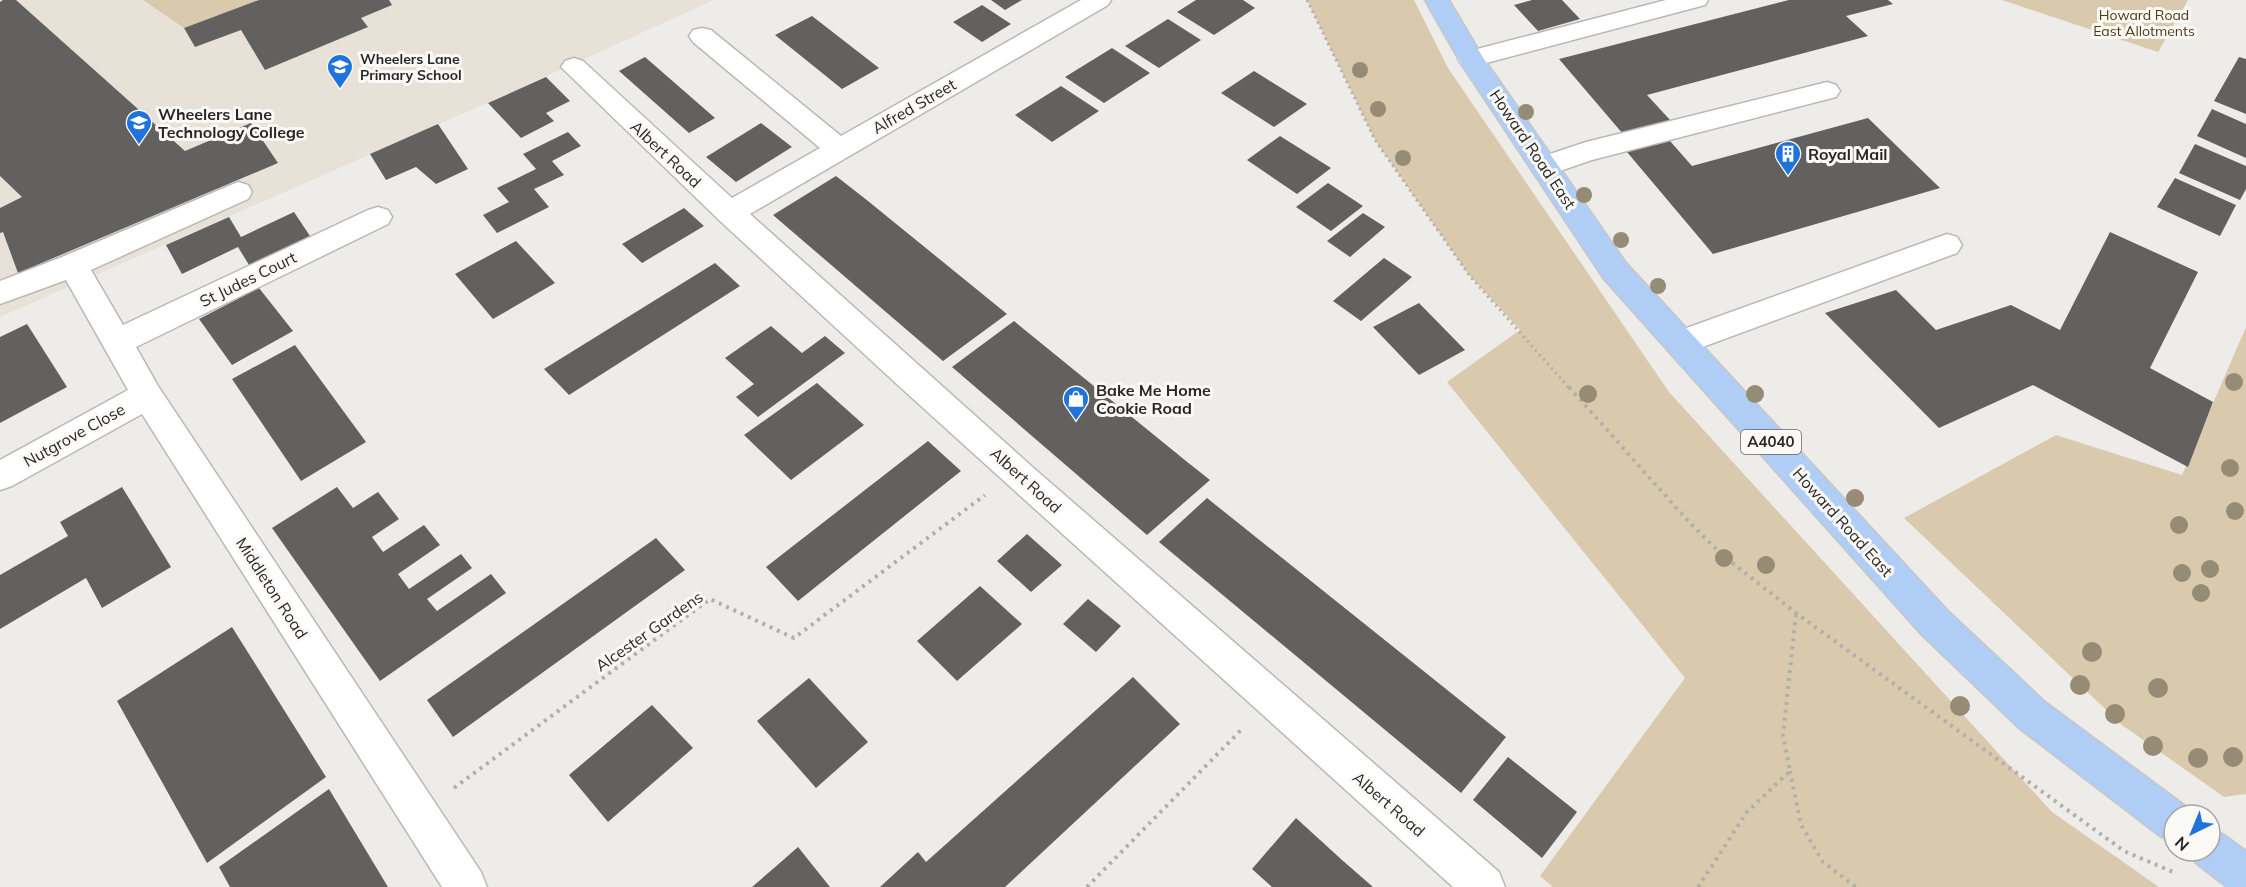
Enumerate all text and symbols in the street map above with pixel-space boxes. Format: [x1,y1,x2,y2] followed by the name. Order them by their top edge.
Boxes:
[2093,6,2195,40] park label: Howard Road East Allotments
[360,50,462,84] place label: Wheelers Lane Primary School
[325,52,355,90] school or university icon: Wheelers Lane Primary School
[869,74,960,138] street label: Alfred Street
[1486,85,1581,213] street label: Howard Road East
[158,104,305,142] place label: Wheelers Lane Technology College
[124,108,154,146] school or university icon: Wheelers Lane Technology College
[627,116,705,192] street label: Albert Road
[1773,139,1803,177] building icon: Royal Mail
[1808,144,1888,164] place label: Royal Mail
[196,247,300,311] street label: St Judes Court
[1096,380,1211,418] place label: Bake Me Home Cookie Road
[1061,384,1091,422] shop icon: Bake Me Home Cookie Road
[20,399,128,471] street label: Nutgrove Close
[1741,430,1801,454] road number: A4040
[986,443,1066,517] street label: Albert Road
[1789,463,1897,581] street label: Howard Road East
[232,534,312,642] street label: Middleton Road
[591,586,707,676] street label: Alcester Gardens
[1349,767,1429,841] street label: Albert Road
[2162,803,2222,863] north arrow
[2171,833,2193,855] text: N

